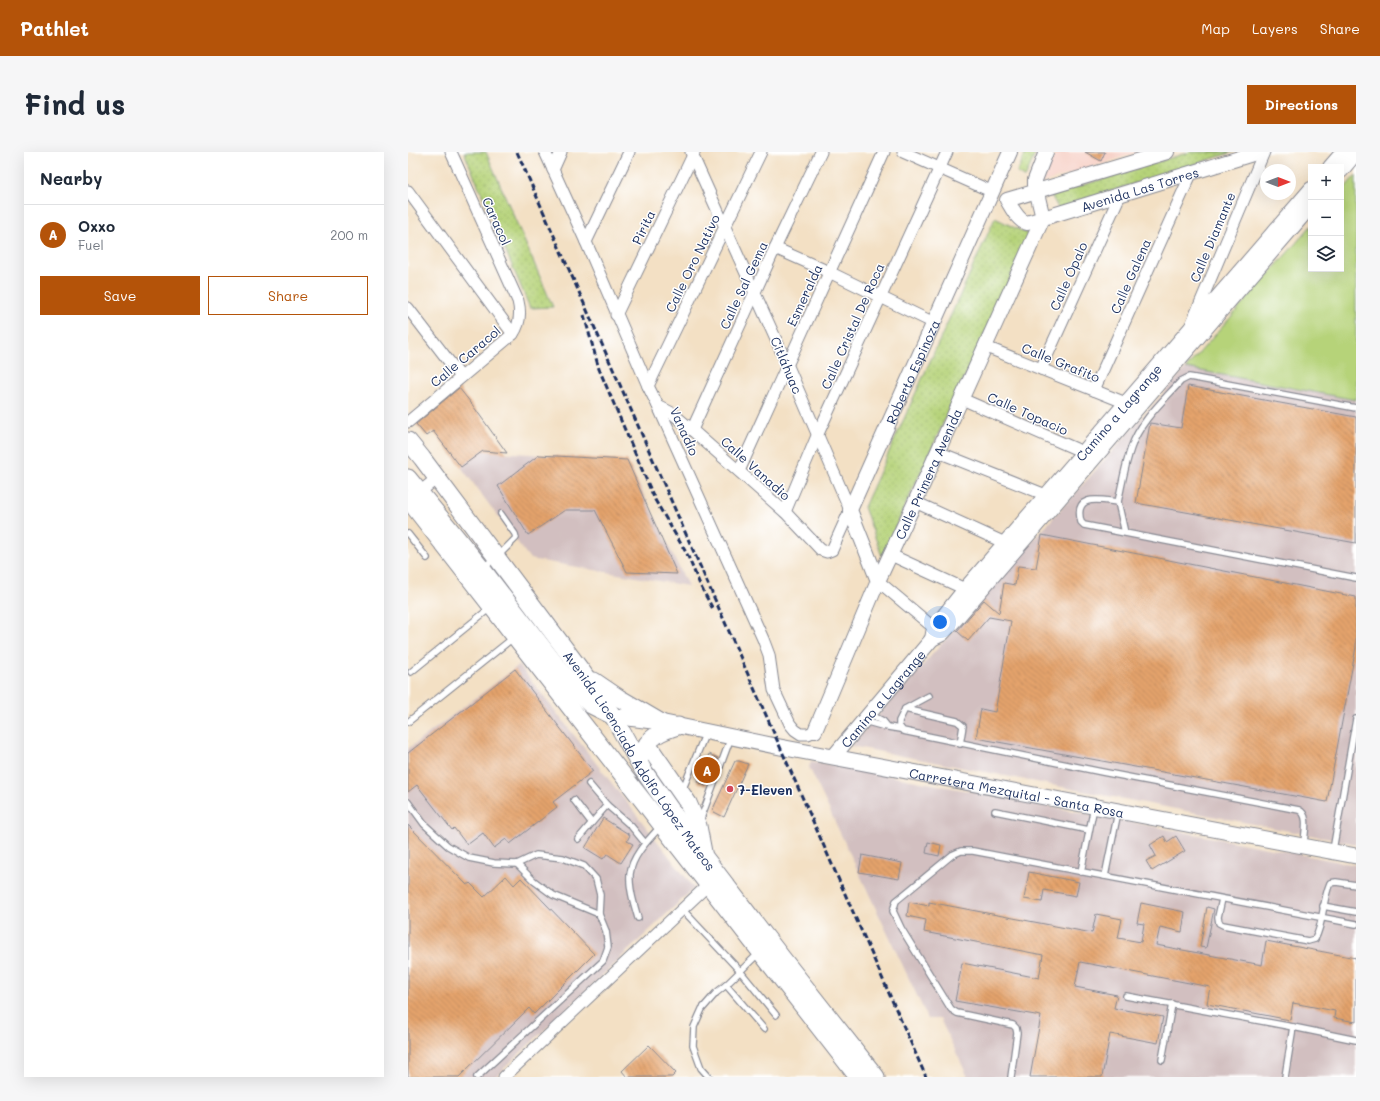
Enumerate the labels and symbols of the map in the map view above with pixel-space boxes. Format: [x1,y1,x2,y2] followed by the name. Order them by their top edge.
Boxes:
[1079,163,1201,215] street label: Avenida Las Torres
[1260,164,1296,200] north arrow
[1185,189,1239,285] street label: Calle Diamante
[479,194,515,248] street label: Caracol
[627,207,659,247] street label: Pirita
[661,211,723,315] street label: Calle Oro Nativo
[1106,236,1154,316] street label: Calle Galena
[715,238,771,332] street label: Calle Sal Gema
[1045,239,1091,313] street label: Calle Ópalo
[816,260,888,392] street label: Calle Cristal De Roca
[782,261,826,329] street label: Esmeralda
[881,317,943,426] street label: Roberto Espinoza
[426,322,504,390] street label: Calle Caracol
[767,334,807,397] street label: Citláhuac
[1019,339,1103,386] street label: Calle Grafito
[1071,360,1165,464] street label: Camino a Lagrange
[985,388,1071,438] street label: Calle Topacio
[667,404,703,458] street label: Vanadio
[890,405,965,542] street label: Calle Primera Avenida
[718,432,795,504] street label: Calle Vanadio
[930,612,950,632] your location
[836,645,929,751] street label: Camino a Lagrange
[561,647,721,873] street label: Avenida Licenciado Adolfo López Mateos
[694,755,720,785] pin: A
[908,763,1126,820] street label: Carretera Mezquital - Santa Rosa
[738,781,793,798] place label: 7-Eleven
[725,784,735,794] marker: 7-Eleven

